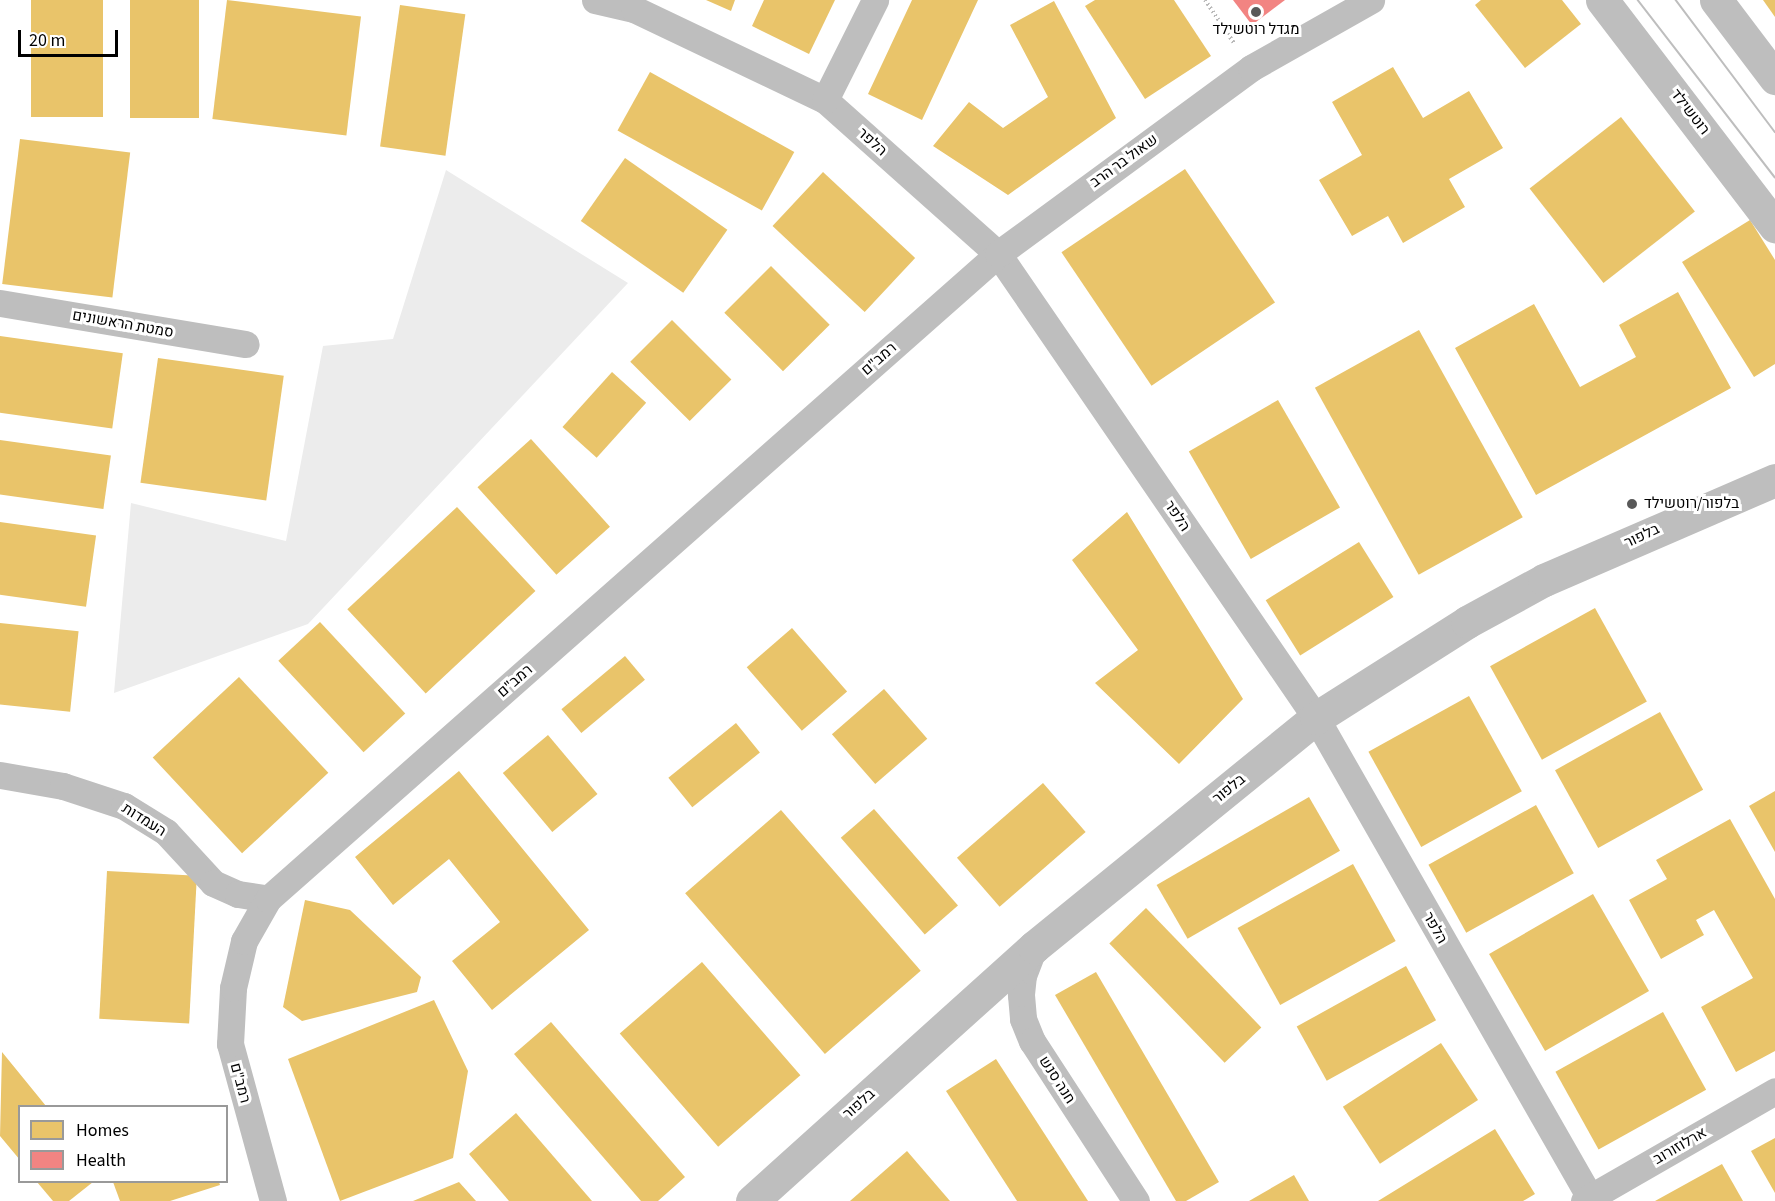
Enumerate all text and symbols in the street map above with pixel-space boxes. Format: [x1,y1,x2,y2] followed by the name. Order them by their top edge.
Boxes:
[1249,5,1263,19] marker: מגדל רוטשילד
[21,18,122,56] scale bar
[1213,21,1299,39] place label: מגדל רוטשילד
[29,28,65,53] text: 20 m
[1667,86,1713,138] street label: רוטשילד
[854,124,890,160] street label: הלפר
[1087,130,1161,192] street label: שאול בר הרב
[71,306,175,342] street label: סמטת הראשונים
[858,339,900,379] street label: רמב"ם
[1644,495,1739,513] place label: בלפור/רוטשילד
[1160,497,1194,535] street label: הלפר
[1625,497,1639,511] marker: בלפור/רוטשילד
[1622,520,1662,552] street label: בלפור
[494,661,536,701] street label: רמב"ם
[1209,770,1249,808] street label: בלפור
[119,799,169,841] street label: העמדות
[1419,909,1451,947] street label: הלפר
[1035,1053,1079,1107] street label: חנה סנש
[226,1061,254,1105] street label: רמב"ם
[839,1085,879,1123] street label: בלפור
[18,1105,228,1183] legend
[76,1118,129,1143] text: Homes
[1650,1124,1710,1168] street label: ארלוזורוב
[76,1148,126,1173] text: Health

